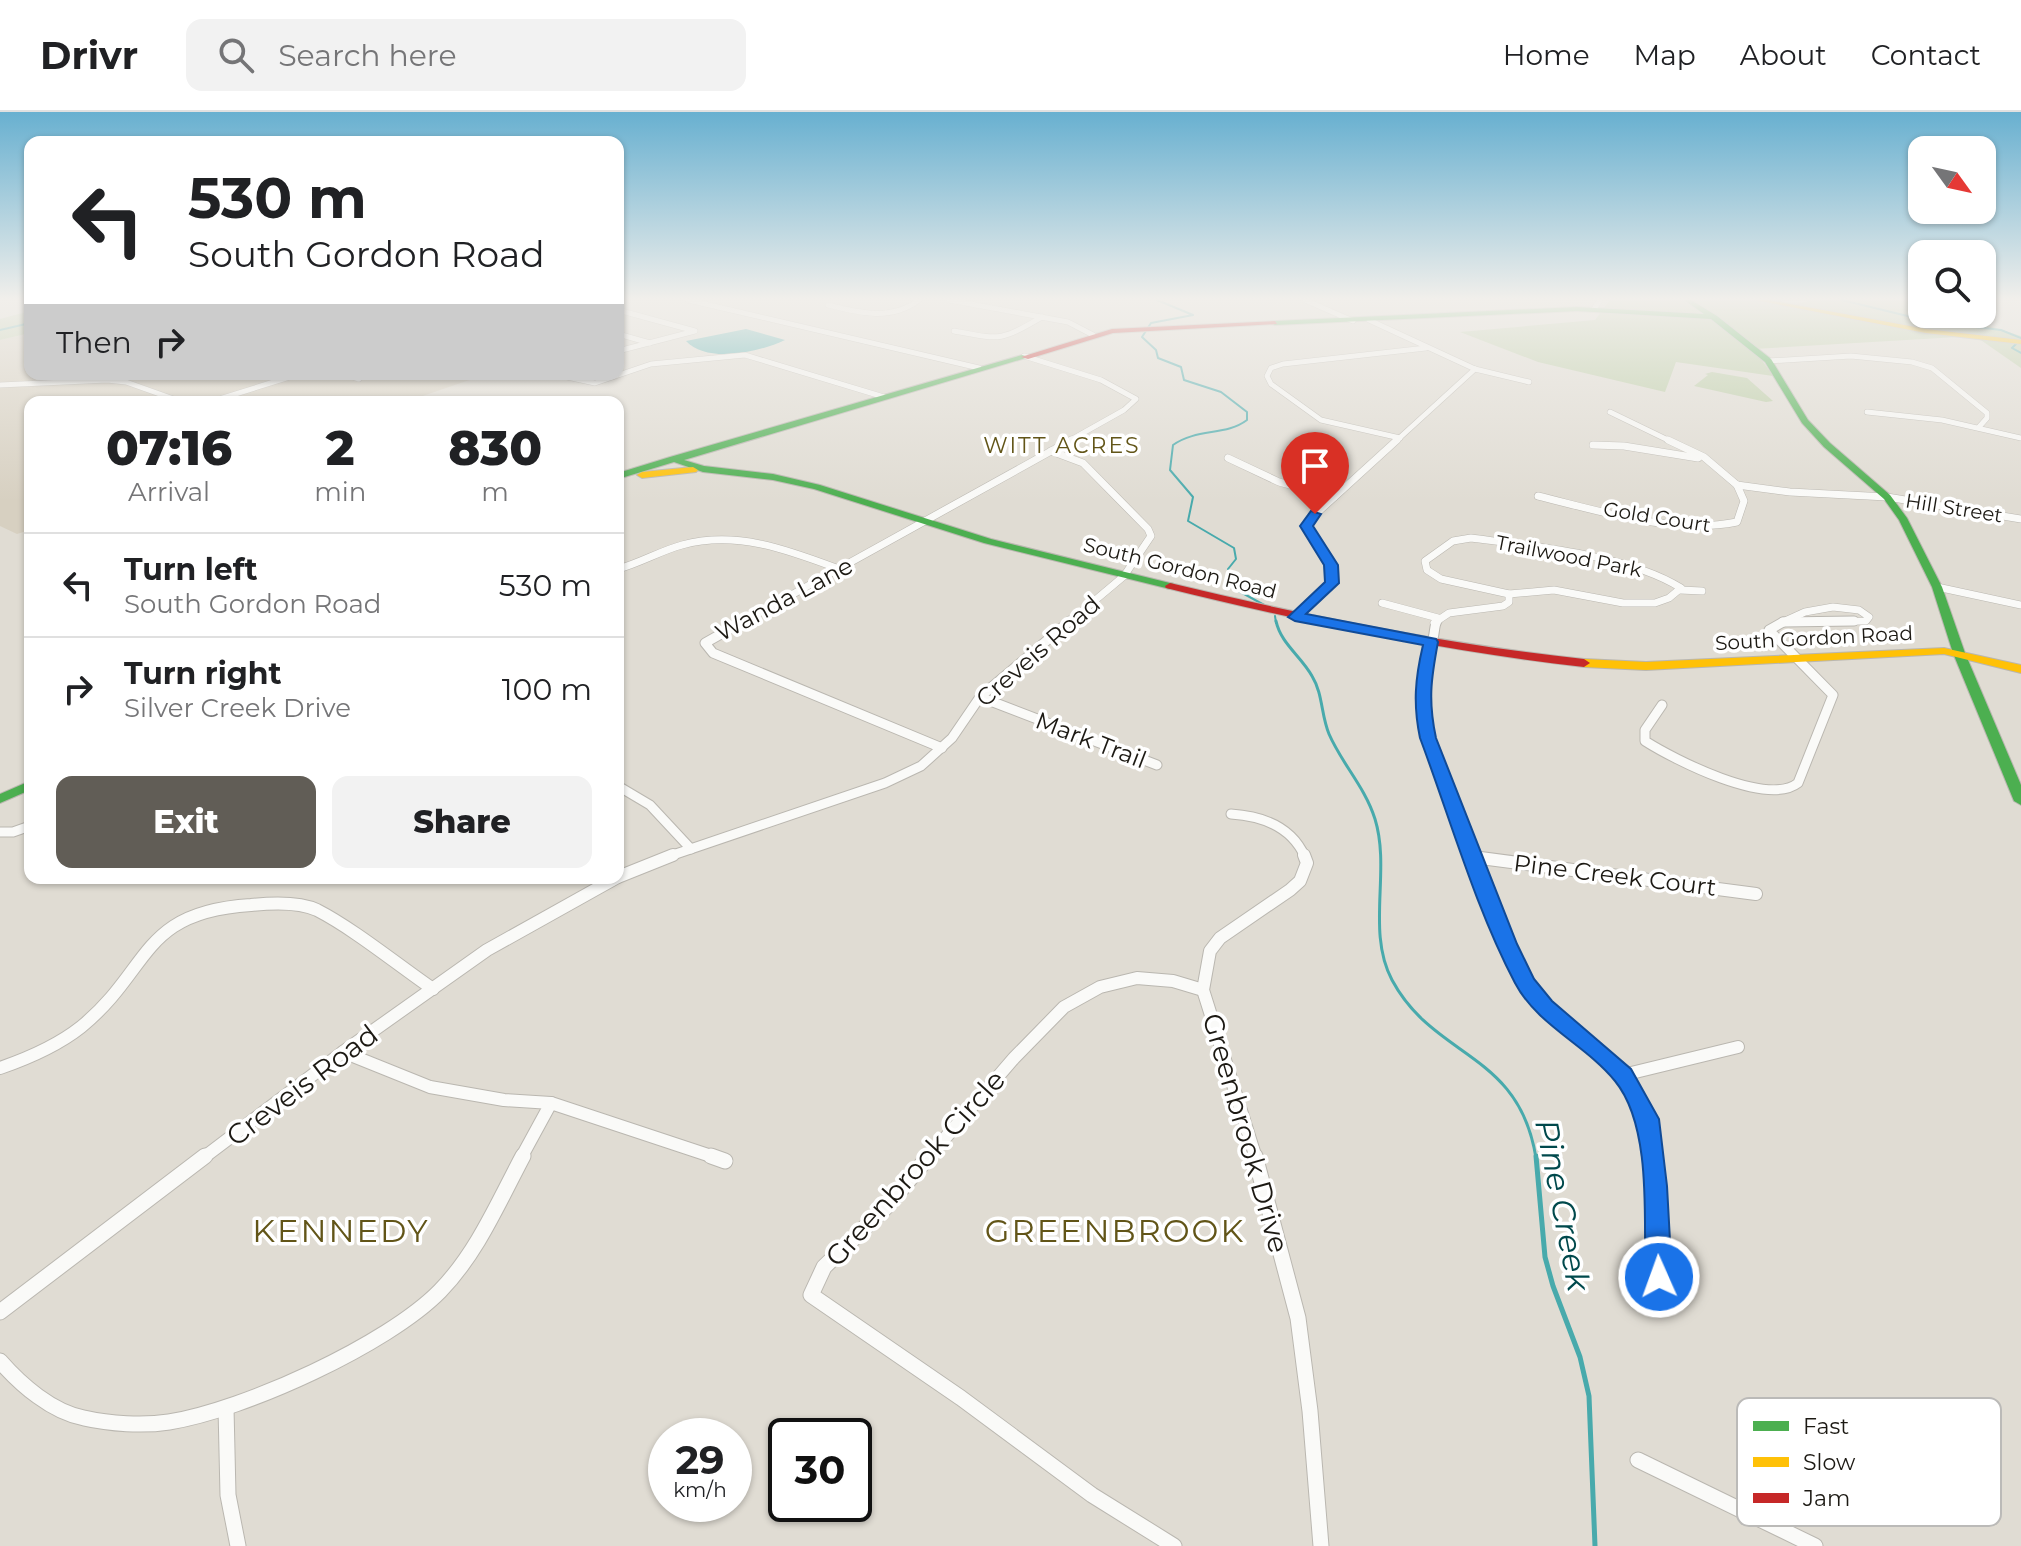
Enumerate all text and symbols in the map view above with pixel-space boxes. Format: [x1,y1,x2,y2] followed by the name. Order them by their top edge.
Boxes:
[186,19,746,91] search box
[40,32,138,79] text: Drivr
[214,33,258,77] icon: search
[278,37,457,74] text: Search here
[1503,38,1590,72] text: Home
[1634,38,1696,72] text: Map
[1740,38,1827,72] text: About
[1871,38,1981,72] text: Contact
[1908,136,1996,224] north arrow
[1908,136,1996,328] map controls
[188,164,367,232] text: 530 m
[56,168,160,272] icon: left
[188,232,545,276] text: South Gordon Road
[1908,240,1996,328] button: search
[148,320,192,364] icon: right
[56,324,132,361] text: Then
[106,419,232,477] text: 07:16
[326,419,355,477] text: 2
[448,419,542,477] text: 830
[983,432,1141,459] district label: WITT ACRES
[1281,432,1349,514] pin
[1293,444,1337,488] icon: arrive
[128,476,210,508] text: Arrival
[314,476,366,508] text: min
[481,476,509,508] text: m
[1904,488,2004,528] street label: Hill Street
[1602,497,1712,537] street label: Gold Court
[1494,530,1644,582] street label: Trailwood Park
[1081,532,1279,604] street label: South Gordon Road
[124,551,257,588] text: Turn left
[710,551,858,647] street label: Wanda Lane
[56,563,100,607] icon: left
[499,567,592,604] text: 530 m
[124,588,382,620] text: South Gordon Road
[970,589,1106,713] street label: Creveis Road
[1714,621,1914,655] street label: South Gordon Road
[124,655,281,692] text: Turn right
[56,667,100,711] icon: right
[502,671,592,708] text: 100 m
[124,692,351,724] text: Silver Creek Drive
[1032,706,1150,774] street label: Mark Trail
[56,776,316,868] button: Exit
[332,776,592,868] button: Share
[1512,848,1718,902] street label: Pine Creek Court
[1196,1009,1296,1257] street label: Greenbrook Drive
[220,1017,384,1153] street label: Creveis Road
[818,1063,1012,1273] street label: Greenbrook Circle
[1527,1116,1599,1296] water label: Pine Creek
[252,1211,430,1250] district label: KENNEDY
[985,1211,1245,1250] district label: GREENBROOK
[1617,1235,1701,1319] position arrow
[1737,1398,2001,1526] legend
[1803,1413,1849,1440] text: Fast
[768,1418,872,1522] speed limit sign: 30
[675,1435,725,1484] text: 29
[1803,1449,1856,1476] text: Slow
[673,1478,727,1502] text: km/h
[1802,1485,1850,1512] text: Jam

